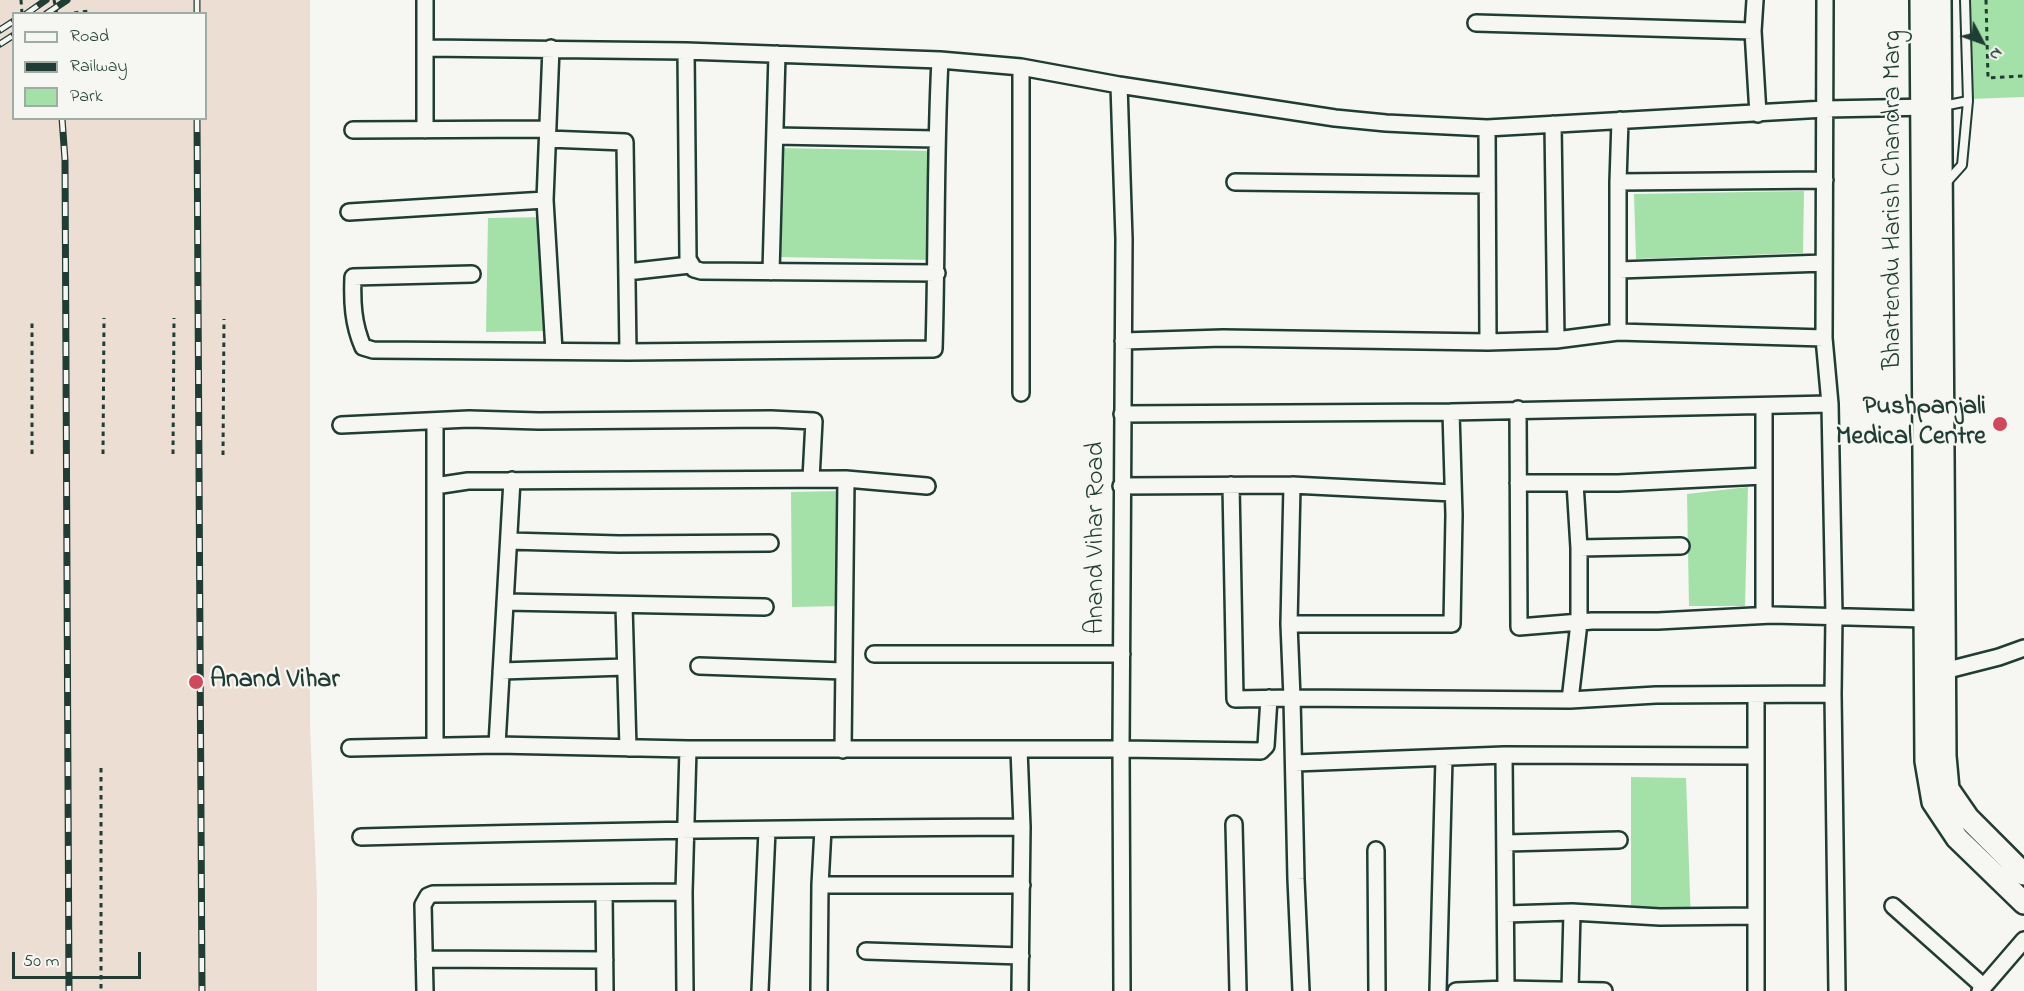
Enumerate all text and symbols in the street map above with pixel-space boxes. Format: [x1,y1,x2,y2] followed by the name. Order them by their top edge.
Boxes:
[12,12,207,120] legend
[1952,12,2012,72] north arrow
[70,24,109,50] text: Road
[1879,30,1911,370] street label: Bhartendu Harish Chandra Marg
[1983,42,2008,66] text: N
[70,54,127,80] text: Railway
[70,84,103,110] text: Park
[1836,393,1986,454] place label: Pushpanjali Medical Centre
[1991,415,2009,433] marker: Pushpanjali Medical Centre
[1082,442,1114,634] street label: Anand Vihar Road
[210,666,339,698] place label: Anand Vihar
[187,673,205,691] marker: Anand Vihar
[15,940,144,978] scale bar
[23,949,60,975] text: 50 m

